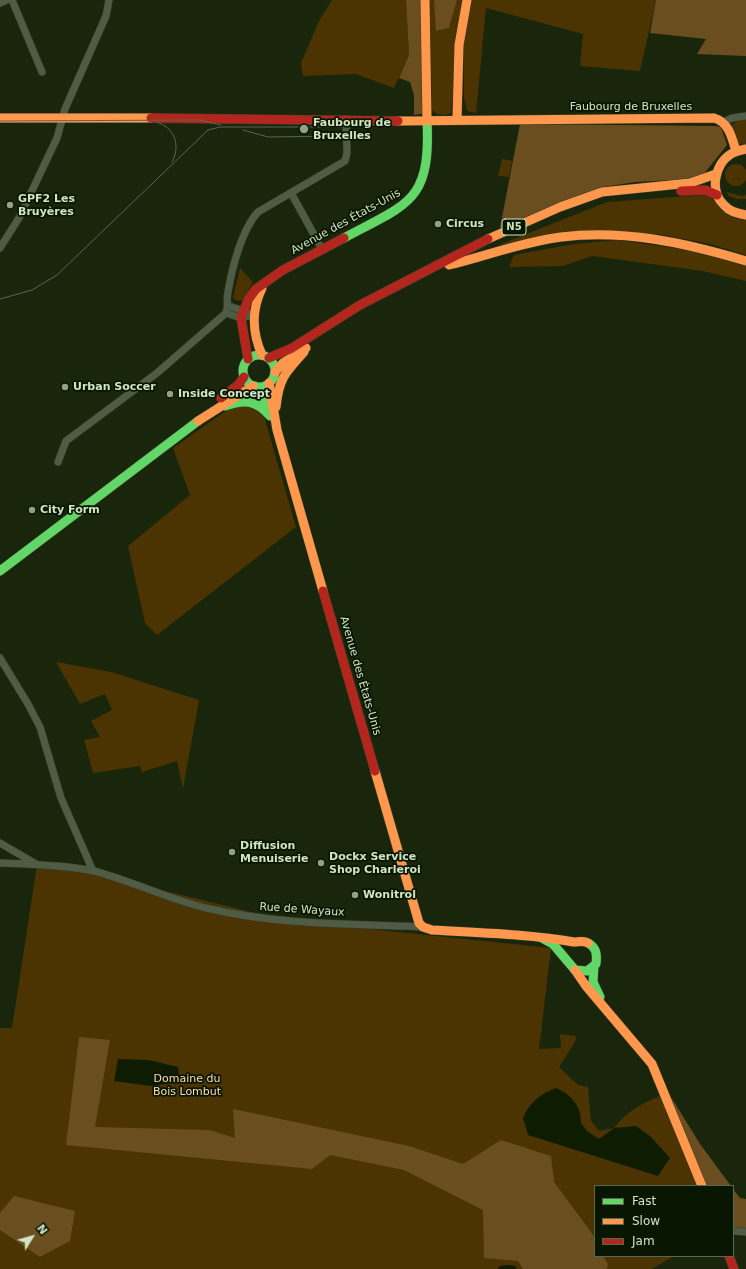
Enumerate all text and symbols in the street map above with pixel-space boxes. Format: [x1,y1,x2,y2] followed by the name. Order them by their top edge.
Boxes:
[570,100,692,114] street label: Faubourg de Bruxelles
[313,116,391,142] place label: Faubourg de Bruxelles
[298,123,310,135] marker: Faubourg de Bruxelles
[289,186,403,258] street label: Avenue des États-Unis
[18,192,75,218] place label: GPF2 Les Bruyères
[5,200,15,210] marker: GPF2 Les Bruyères
[446,217,484,231] place label: Circus
[433,219,443,229] marker: Circus
[502,219,526,235] road number: N5
[73,380,156,394] place label: Urban Soccer
[60,382,70,392] marker: Urban Soccer
[178,387,270,401] place label: Inside Concept
[165,389,175,399] marker: Inside Concept
[40,503,100,517] place label: City Form
[27,505,37,515] marker: City Form
[337,615,383,737] street label: Avenue des États-Unis
[240,839,309,865] place label: Diffusion Menuiserie
[227,847,237,857] marker: Diffusion Menuiserie
[329,850,421,876] place label: Dockx Service Shop Charleroi
[316,858,326,868] marker: Dockx Service Shop Charleroi
[363,888,416,902] place label: Wonitrol
[350,890,360,900] marker: Wonitrol
[259,900,345,920] street label: Rue de Wayaux
[153,1072,221,1098] park label: Domaine du Bois Lombut
[594,1185,734,1257] legend
[632,1194,656,1208] text: Fast
[632,1214,660,1228] text: Slow
[12,1217,52,1257] north arrow
[34,1222,50,1237] text: N
[632,1234,655,1248] text: Jam

